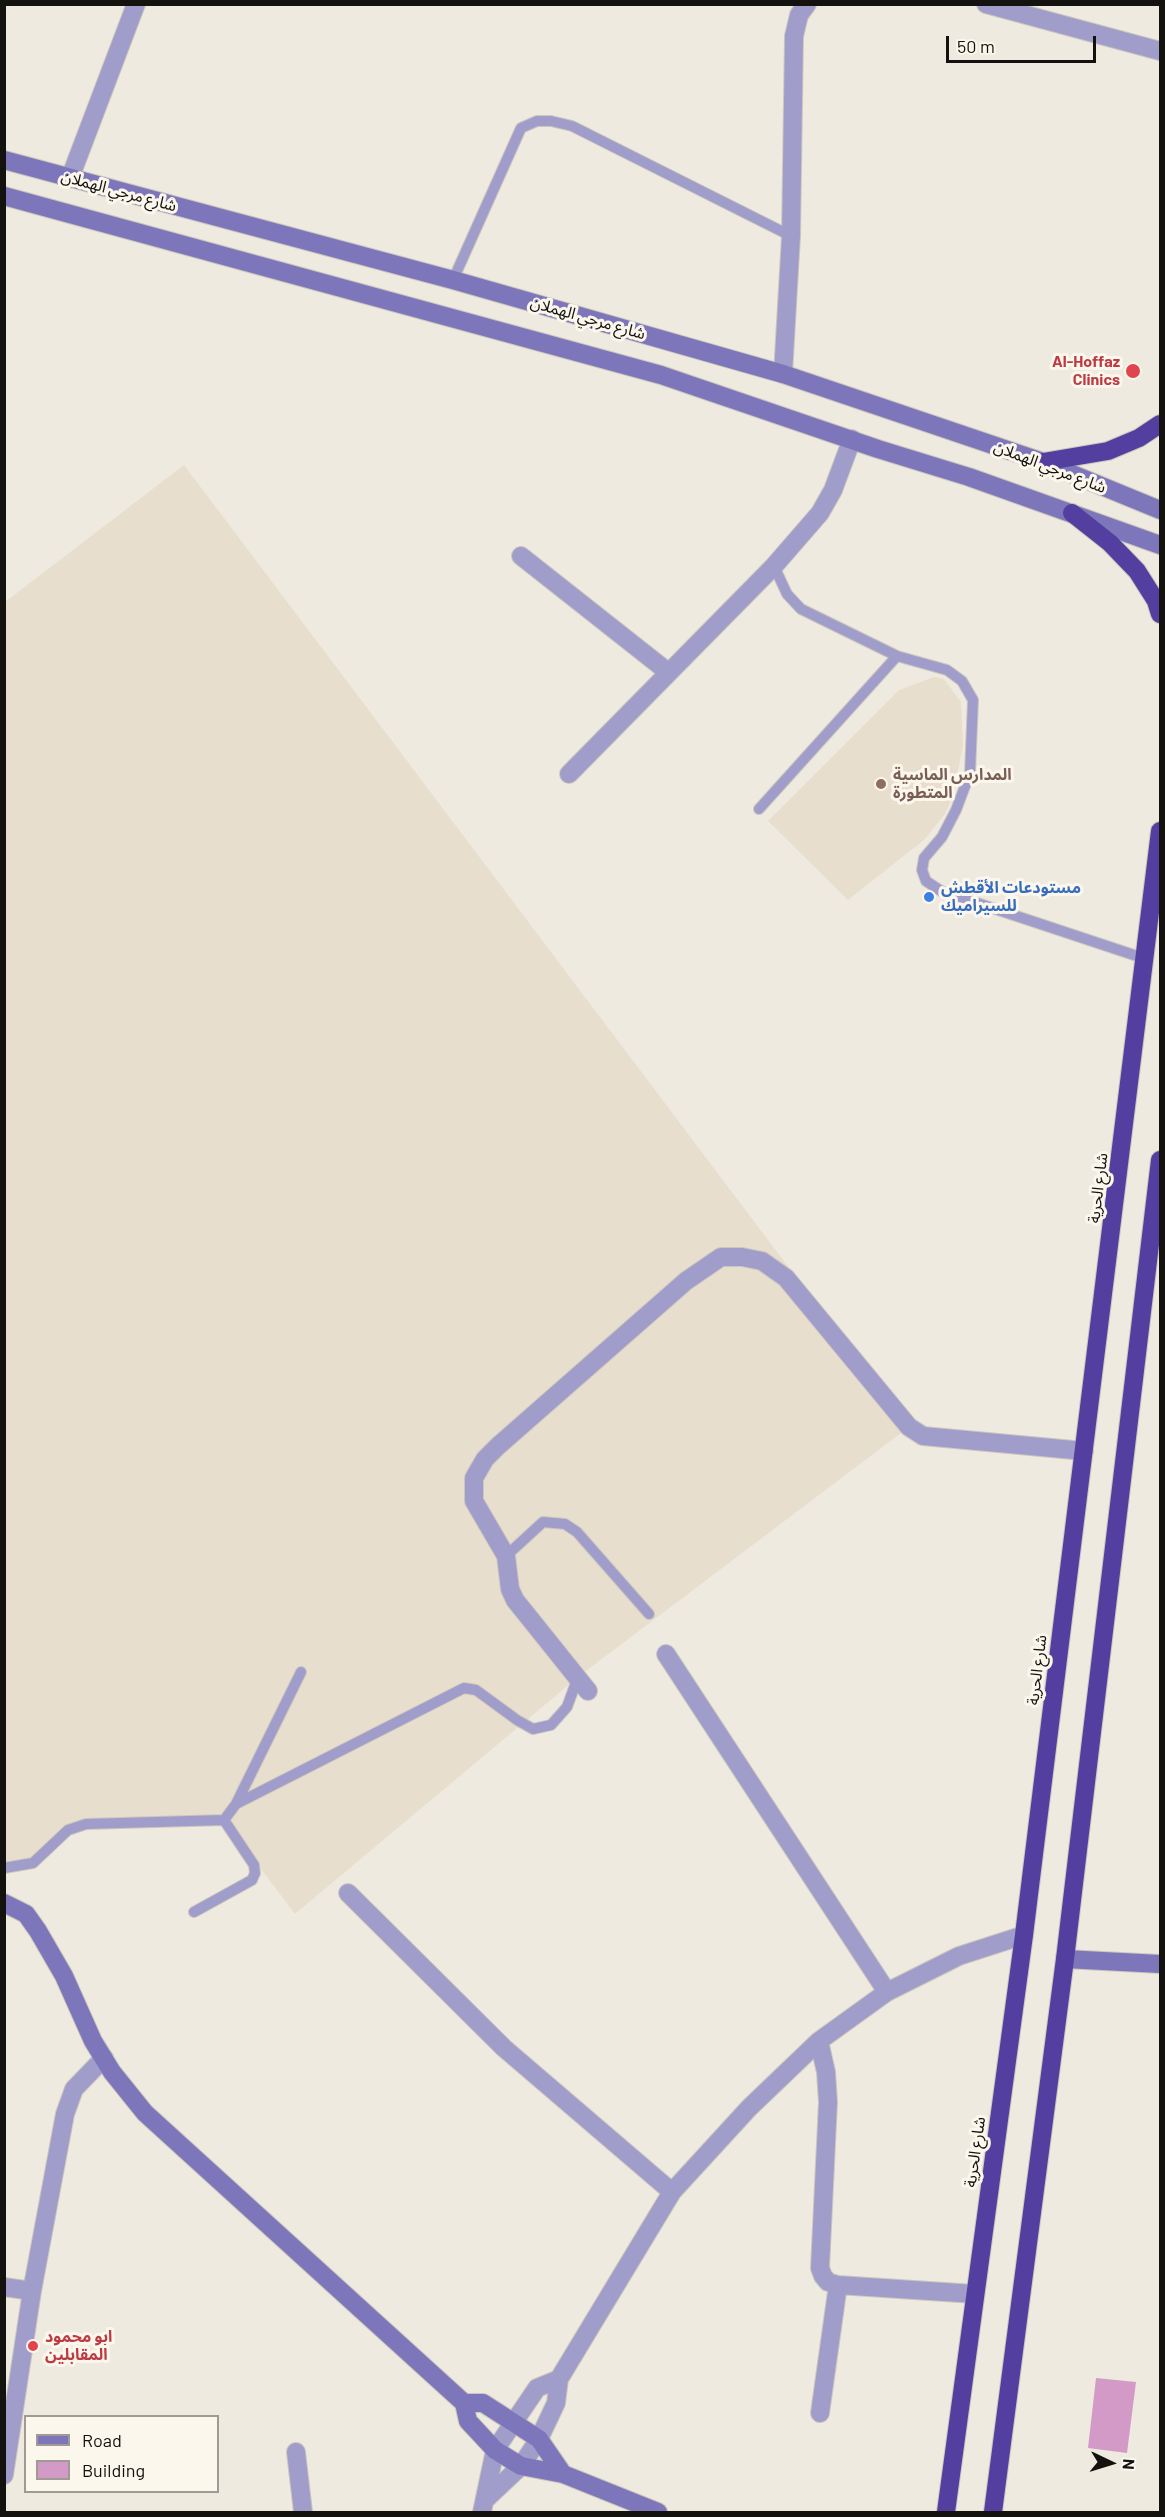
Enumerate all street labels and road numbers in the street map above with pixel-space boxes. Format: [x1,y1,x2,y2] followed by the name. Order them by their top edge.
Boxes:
[59,166,179,216] street label: شارع مرجي الهملان
[528,292,648,344] street label: شارع مرجي الهملان
[991,437,1109,497] street label: شارع مرجي الهملان
[1084,1152,1112,1224] street label: شارع الحرية
[1023,1634,1051,1706] street label: شارع الحرية
[961,2116,989,2188] street label: شارع الحرية

